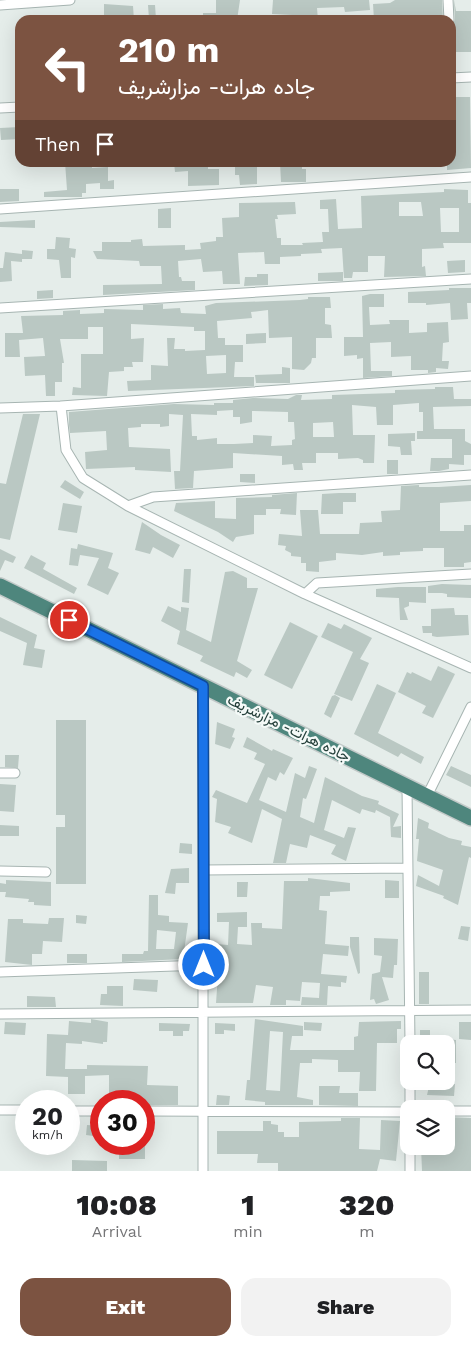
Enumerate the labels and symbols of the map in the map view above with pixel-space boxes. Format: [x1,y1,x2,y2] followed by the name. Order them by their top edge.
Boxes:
[48,599,90,641] pin
[225,690,353,766] street label: جاده هرات- مزارشریف
[177,938,229,990] position arrow
[90,1090,155,1155] speed limit sign: 30

